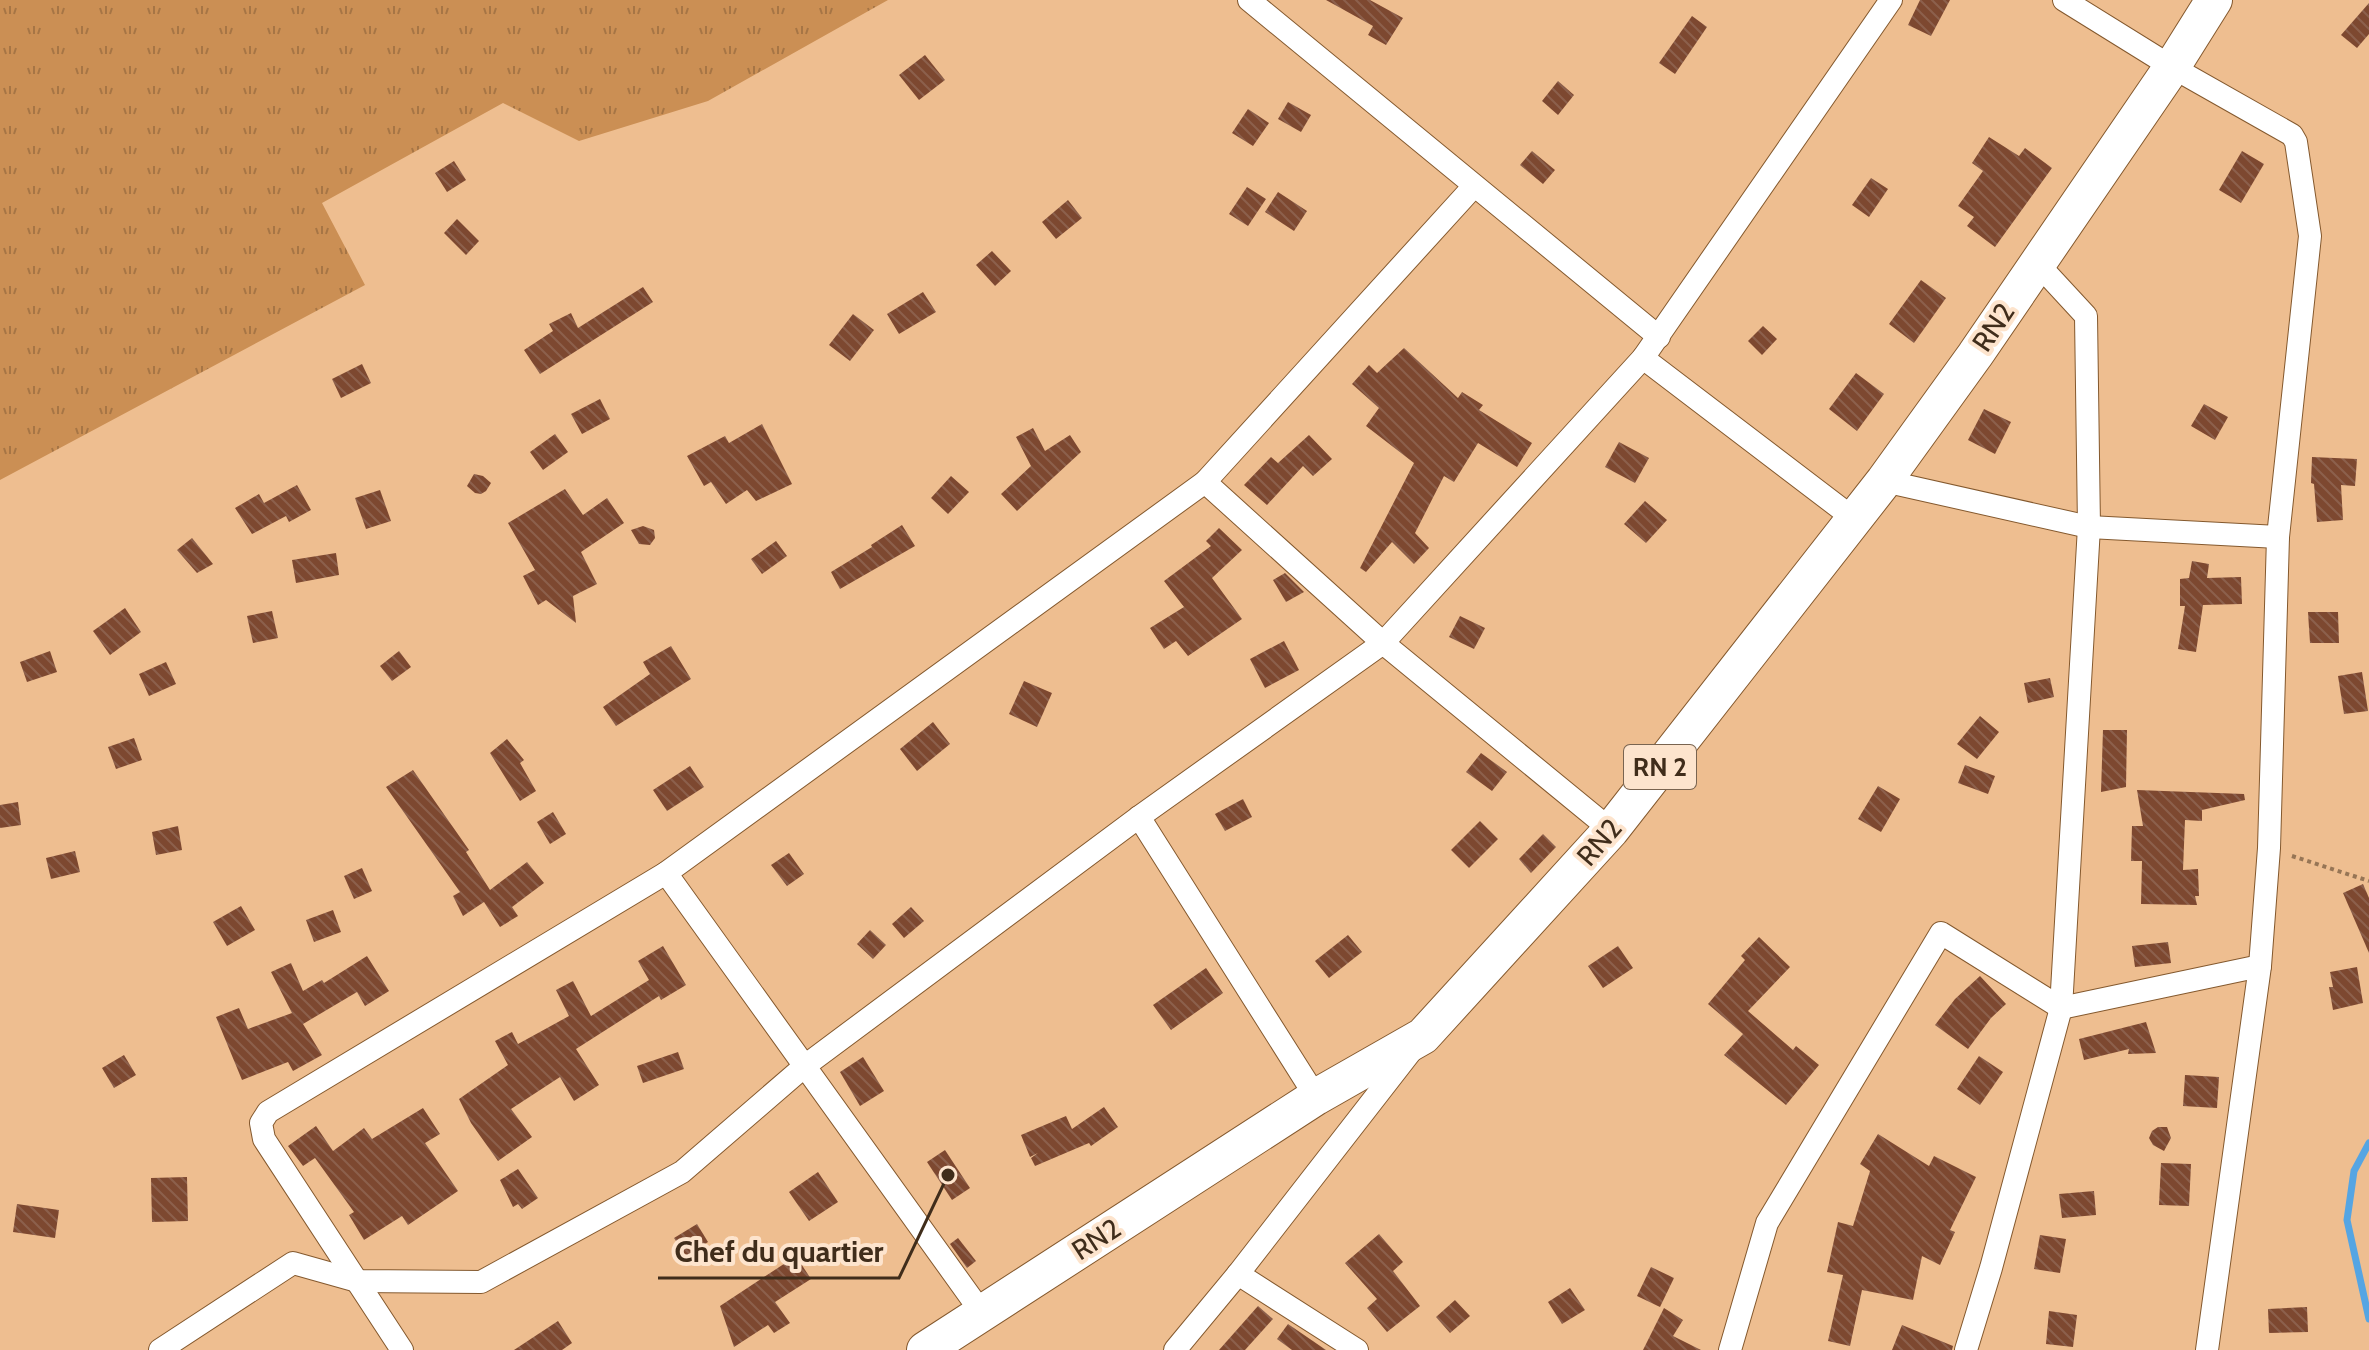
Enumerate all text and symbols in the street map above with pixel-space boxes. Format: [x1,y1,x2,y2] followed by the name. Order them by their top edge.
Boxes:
[1965,296,2021,358] street label: RN2
[1624,745,1696,789] road number: RN 2
[1569,811,1629,873] street label: RN2
[1065,1211,1127,1267] street label: RN2
[658,1224,899,1278] callout: Chef du quartier
[674,1233,884,1270] text: Chef du quartier

